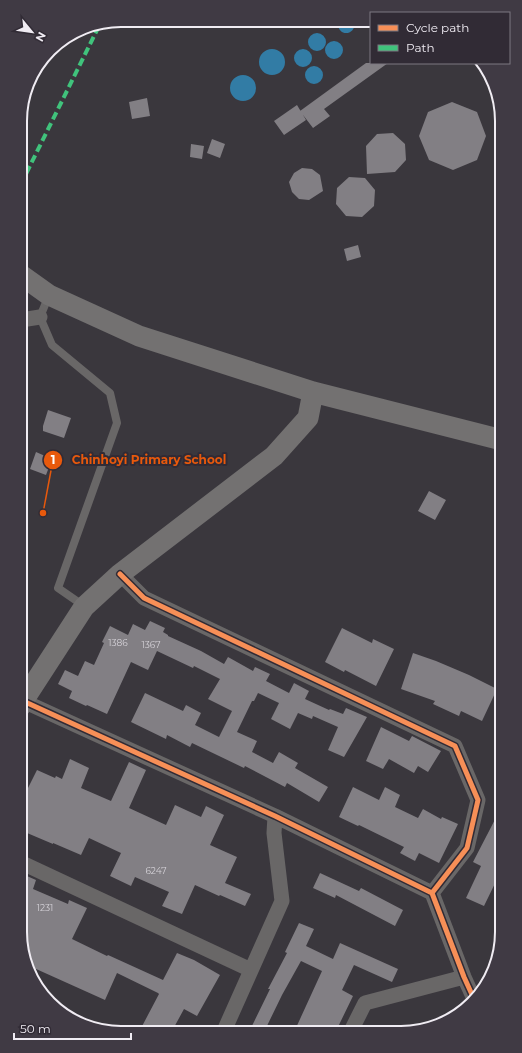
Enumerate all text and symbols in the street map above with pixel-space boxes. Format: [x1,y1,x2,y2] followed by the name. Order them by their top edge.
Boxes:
[12,12,52,52] north arrow
[370,12,510,64] legend
[406,20,469,35] text: Cycle path
[32,30,49,44] text: N
[406,40,435,55] text: Path
[43,448,234,472] callout: Chinhoyi Primary School
[51,452,55,467] text: 1
[72,452,226,467] text: Chinhoyi Primary School
[108,637,128,648] house number: 1386
[141,639,161,650] house number: 1367
[145,865,167,876] house number: 6247
[37,902,53,913] house number: 1231
[14,1015,131,1041] scale bar
[20,1021,51,1036] text: 50 m

